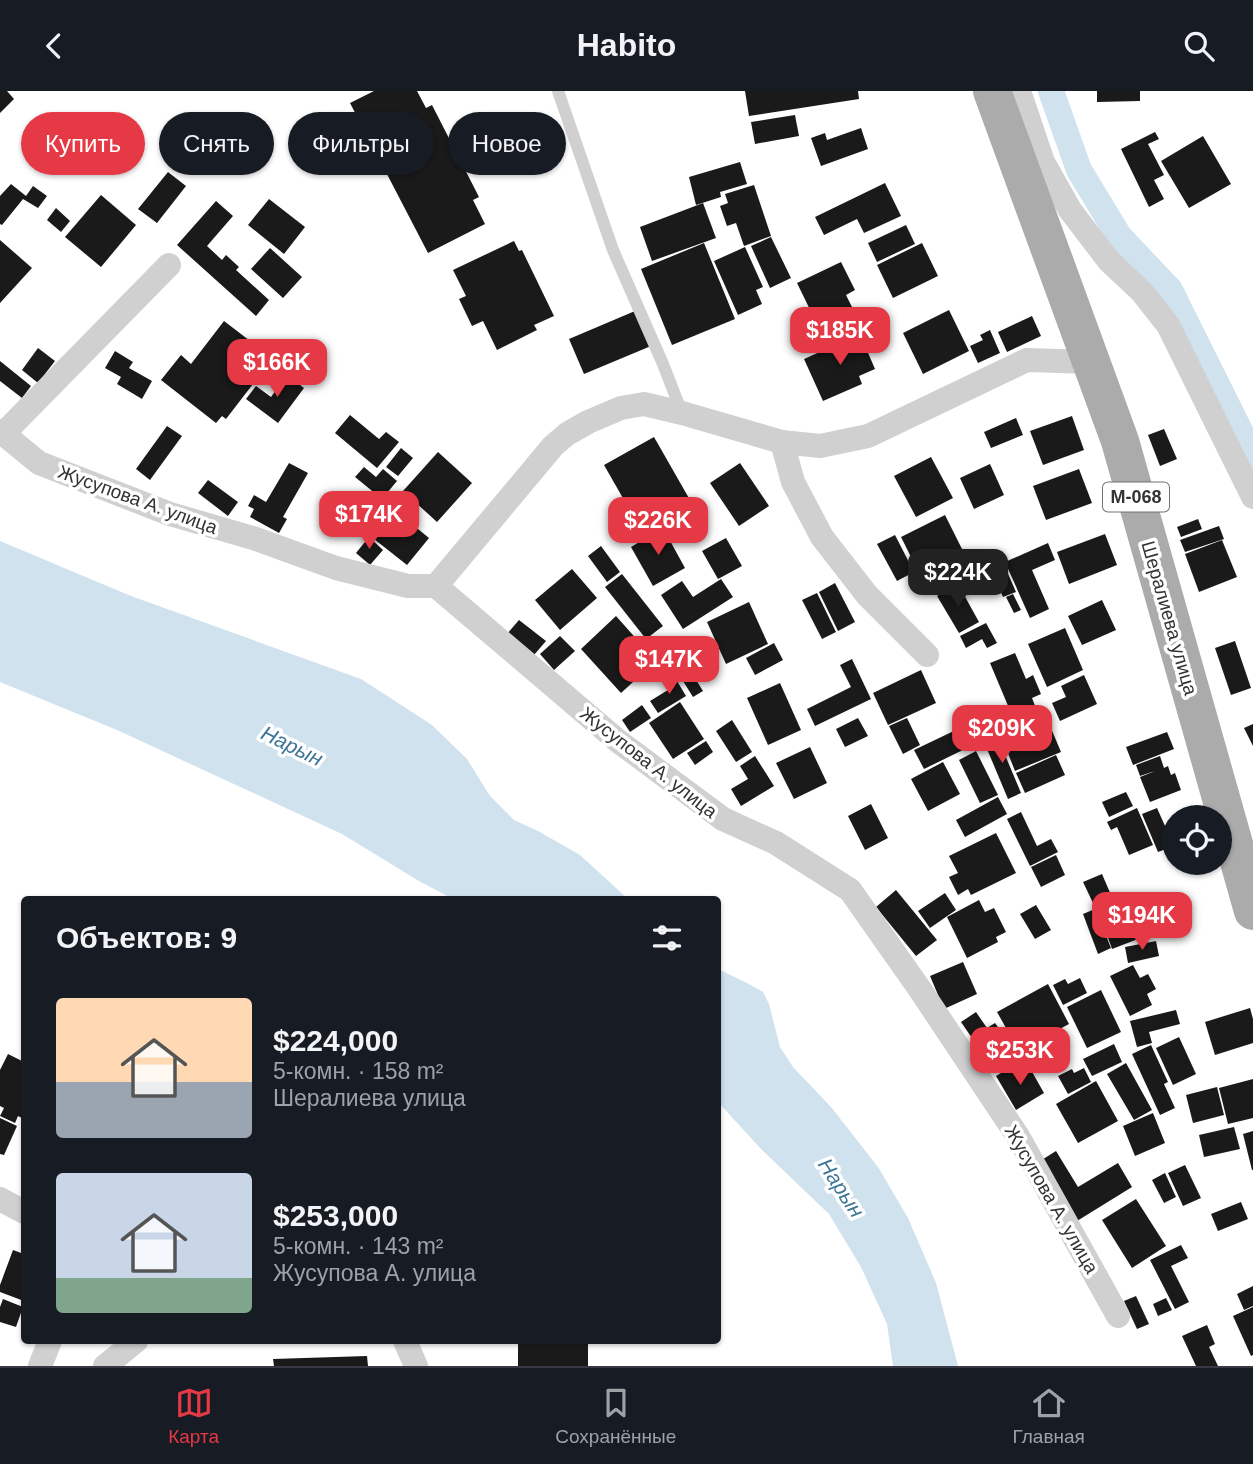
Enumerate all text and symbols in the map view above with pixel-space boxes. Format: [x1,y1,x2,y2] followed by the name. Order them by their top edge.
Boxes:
[35,27,73,65] icon: back
[577,27,676,63] text: Habito
[1180,27,1218,65] icon: search
[21,112,145,175] chip: Купить
[159,112,274,175] chip: Снять
[288,112,434,175] chip: Фильтры
[448,112,566,175] chip: Новое
[791,307,889,367] pin: $185K
[806,317,874,343] text: $185K
[228,339,326,399] pin: $166K
[243,349,311,375] text: $166K
[55,461,221,538] street label: Жусупова А. улица
[1103,483,1169,511] road number: М-068
[320,491,418,551] pin: $174K
[609,497,707,557] pin: $226K
[335,501,403,527] text: $174K
[624,507,692,533] text: $226K
[1137,539,1202,698] street label: Шералиева улица
[909,549,1007,609] pin: $224K
[924,559,992,585] text: $224K
[620,637,718,696] pin: $147K
[635,646,703,672] text: $147K
[576,703,722,823] street label: Жусупова А. улица
[953,705,1051,765] pin: $209K
[968,715,1036,741] text: $209K
[258,721,327,770] water label: Нарын
[1162,805,1232,875] map controls
[1162,805,1232,875] button: locate
[1093,893,1191,952] pin: $194K
[1108,902,1176,928] text: $194K
[648,919,686,957] icon: filters
[56,921,237,954] text: Объектов: 9
[273,1024,398,1057] text: $224,000
[112,1026,196,1110] icon: home
[971,1027,1069,1087] pin: $253K
[986,1037,1054,1063] text: $253K
[273,1058,444,1084] text: 5-комн. · 158 m²
[273,1085,466,1111] text: Шералиева улица
[1001,1121,1103,1277] street label: Жусупова А. улица
[814,1154,869,1222] water label: Нарын
[273,1199,398,1232] text: $253,000
[112,1201,196,1285] icon: home
[273,1233,444,1259] text: 5-комн. · 143 m²
[273,1260,476,1286] text: Жусупова А. улица
[168,1384,219,1448] tab: Карта
[555,1384,676,1448] tab: Сохранённые
[1013,1384,1085,1448] tab: Главная

